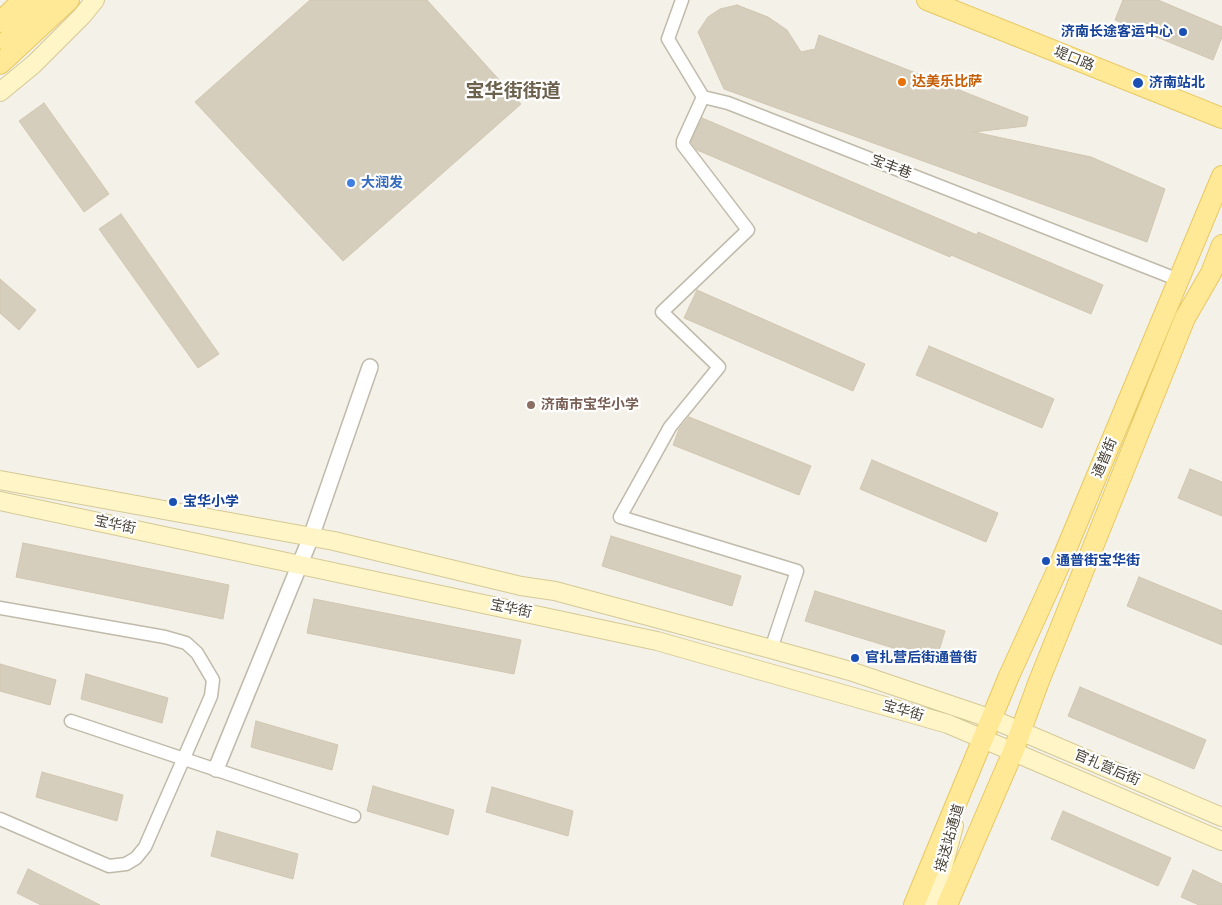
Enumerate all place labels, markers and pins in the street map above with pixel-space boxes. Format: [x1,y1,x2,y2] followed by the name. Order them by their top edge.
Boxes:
[1061,24,1173,40] place label: 济南长途客运中心
[1177,26,1189,38] marker: 济南长途客运中心
[912,74,982,90] place label: 达美乐比萨
[1149,75,1205,91] place label: 济南站北
[896,76,908,88] marker: 达美乐比萨
[1131,76,1145,90] marker: 济南站北
[361,175,403,191] place label: 大润发
[345,177,357,189] marker: 大润发
[541,397,639,413] place label: 济南市宝华小学
[525,399,537,411] marker: 济南市宝华小学
[183,494,239,510] place label: 宝华小学
[167,496,179,508] marker: 宝华小学
[1056,553,1140,569] place label: 通普街宝华街
[1040,555,1052,567] marker: 通普街宝华街
[865,650,977,666] place label: 官扎营后街通普街
[849,652,861,664] marker: 官扎营后街通普街

